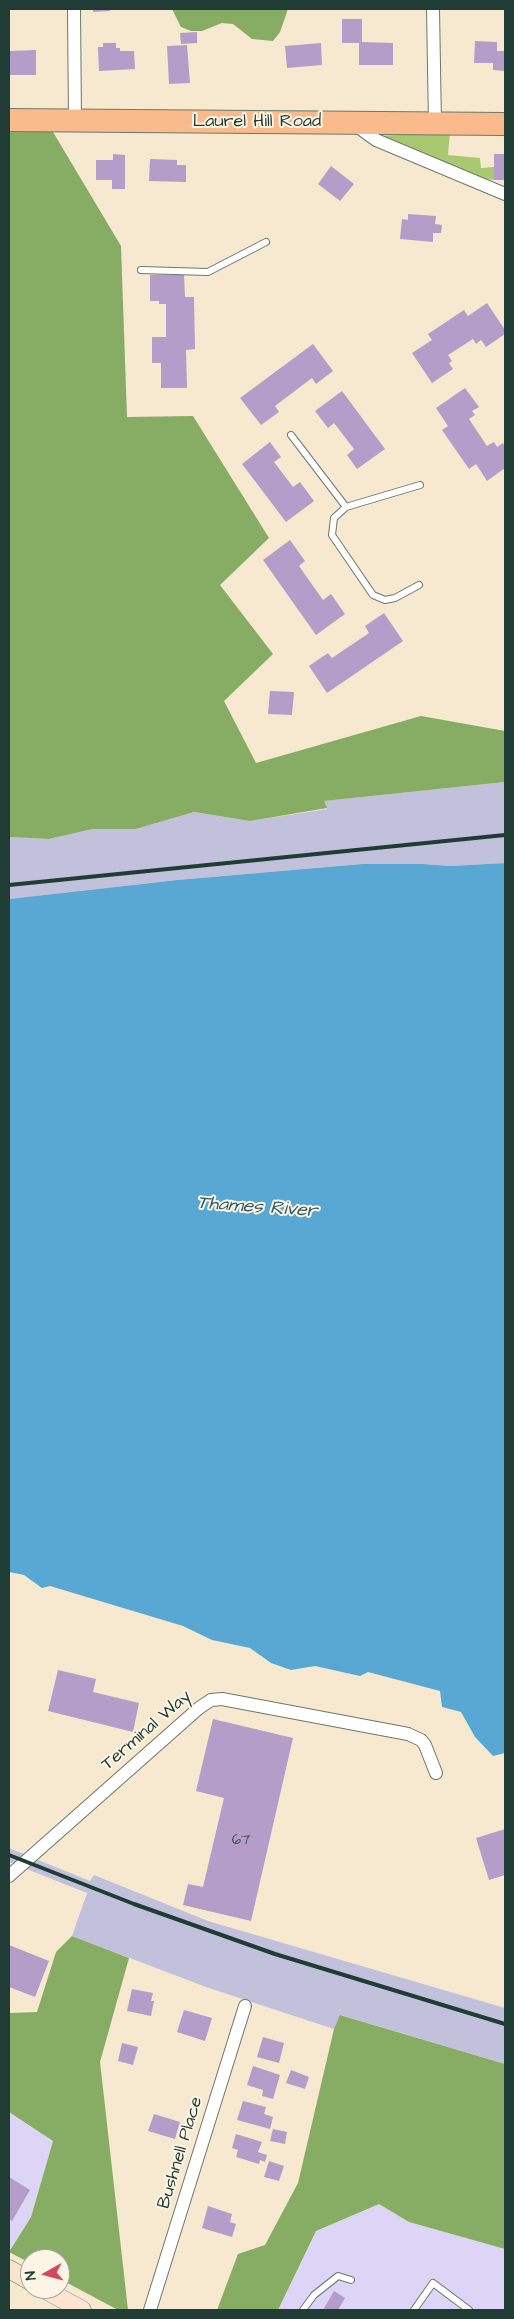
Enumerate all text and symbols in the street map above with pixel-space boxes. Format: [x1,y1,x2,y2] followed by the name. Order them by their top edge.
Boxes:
[193,111,321,133] street label: Laurel Hill Road
[196,1192,318,1224] water label: Thames River
[98,1686,196,1776] street label: Terminal Way
[232,1832,250,1850] house number: 67
[154,2094,208,2212] street label: Bushnell Place
[20,2249,70,2299] north arrow
[21,2270,42,2281] text: N

